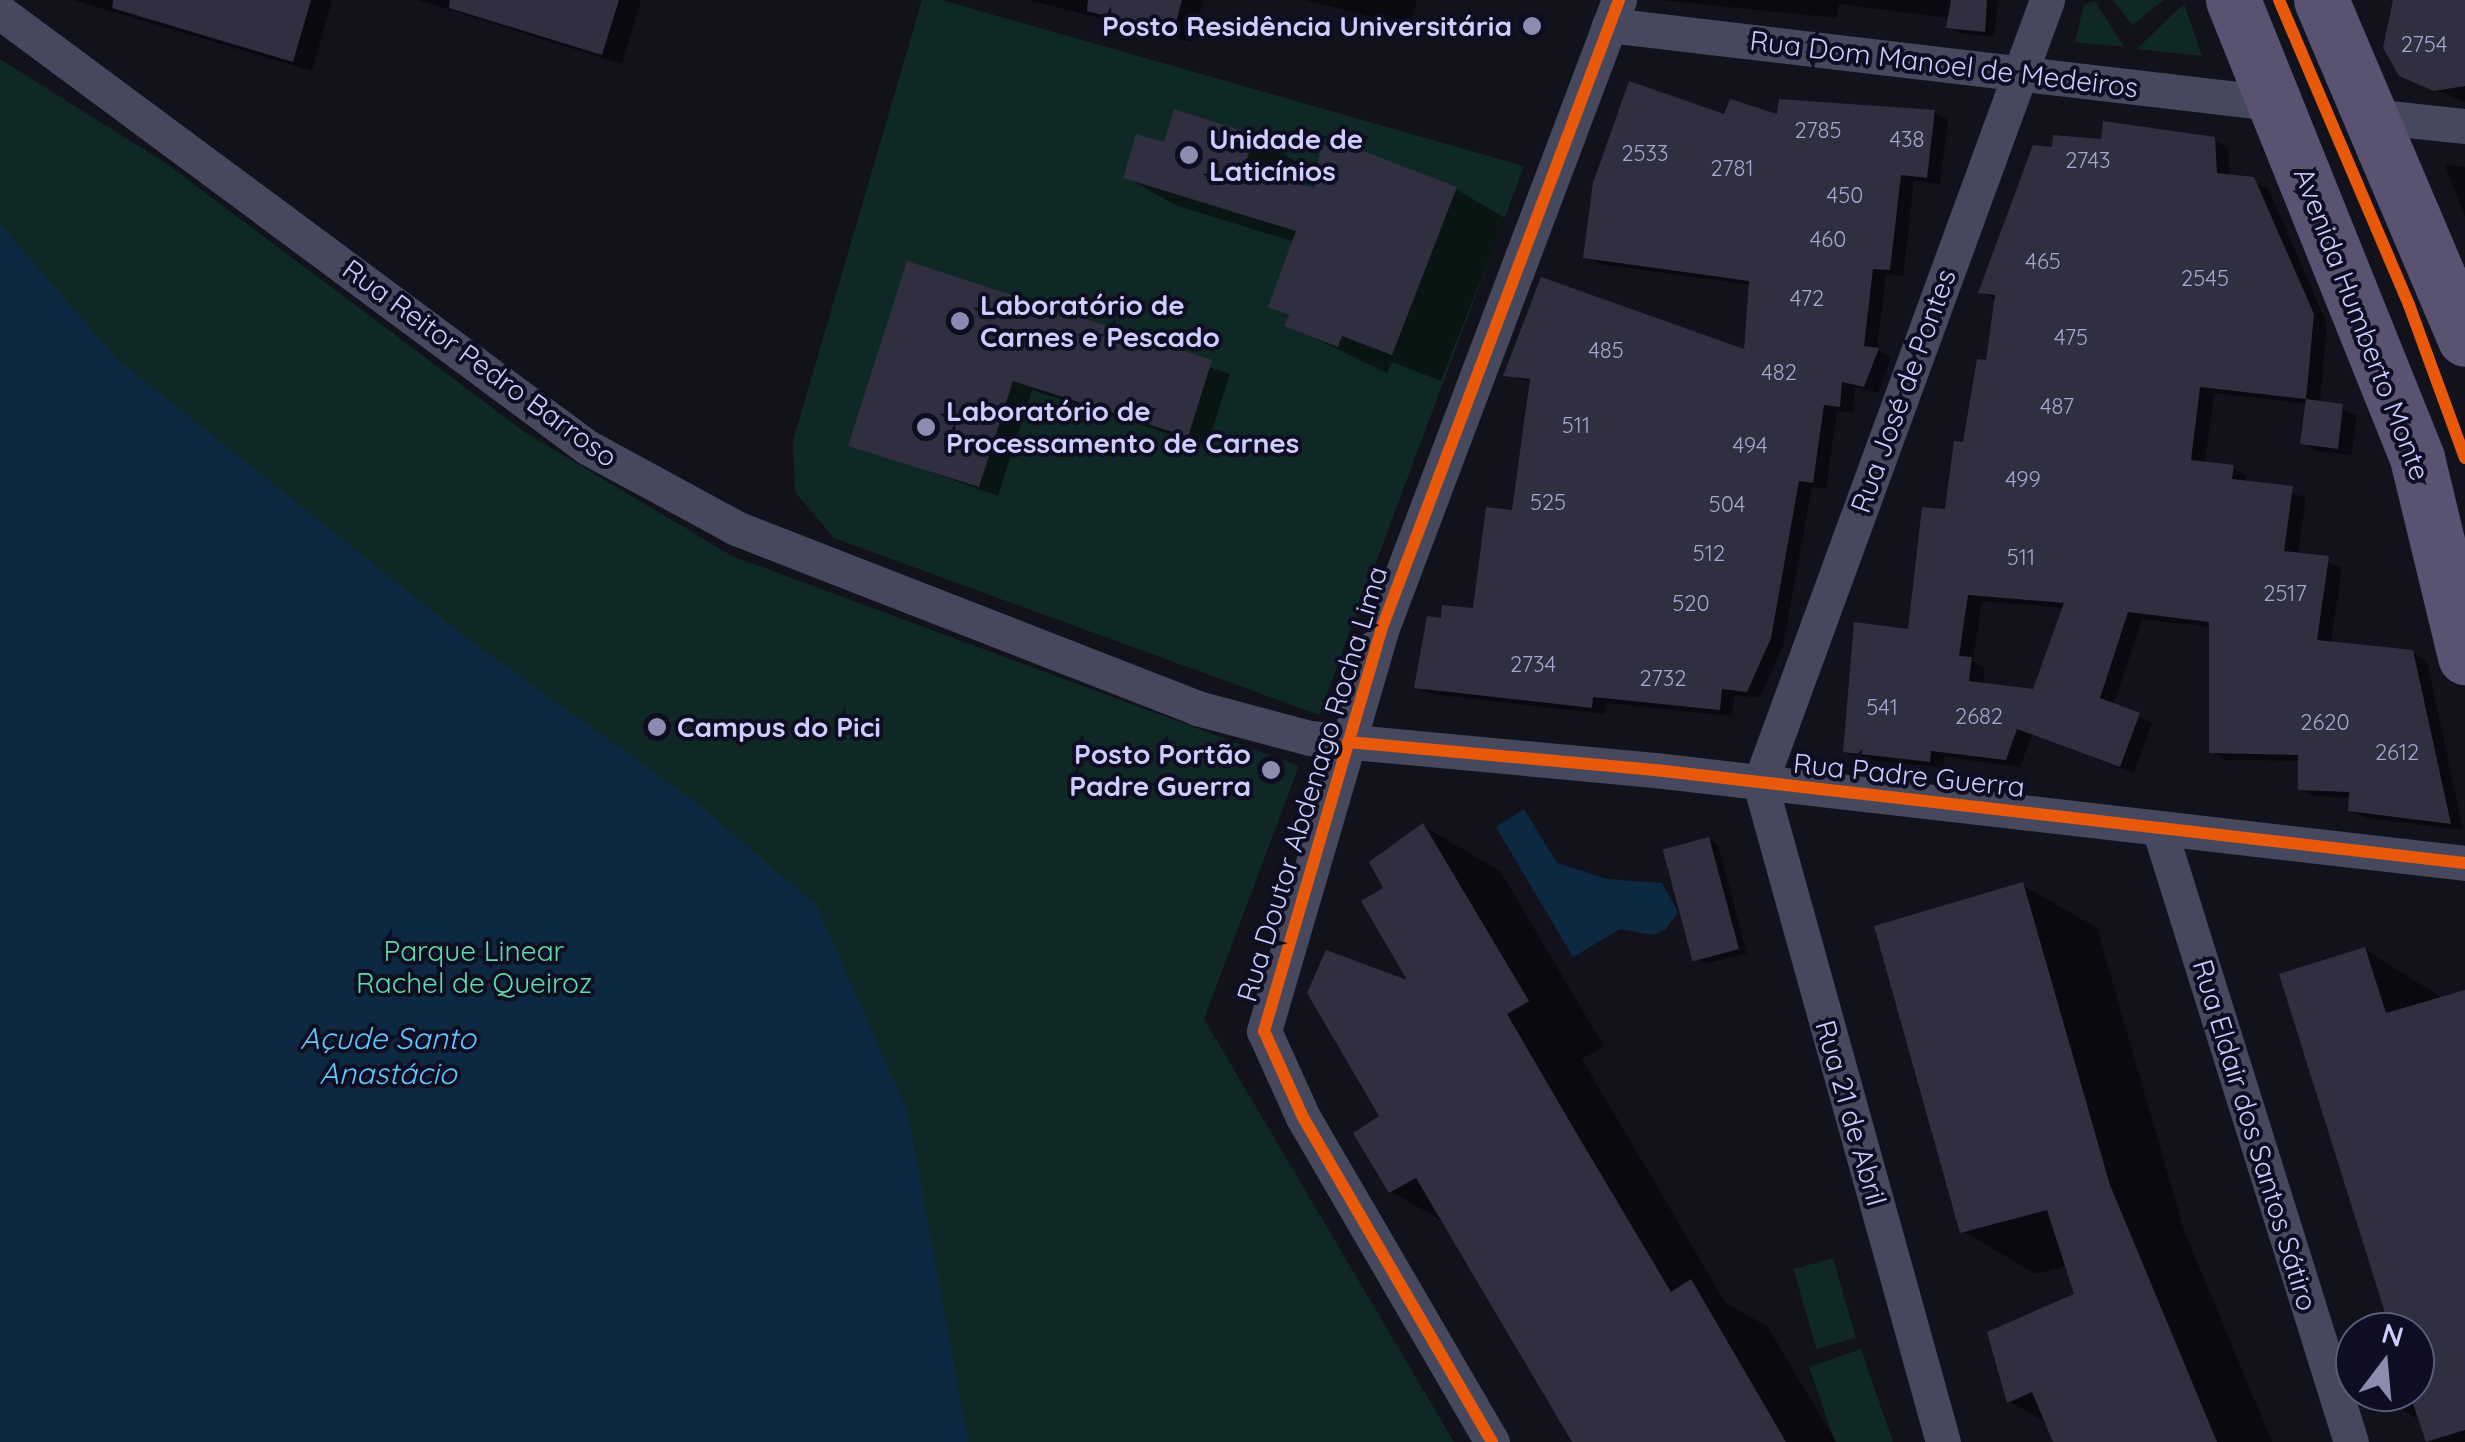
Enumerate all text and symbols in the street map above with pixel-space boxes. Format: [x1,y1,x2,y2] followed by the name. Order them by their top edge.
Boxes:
[1102,9,1512,43] place label: Posto Residência Universitária
[1521,15,1543,37] marker: Posto Residência Universitária
[1748,24,2140,104] street label: Rua Dom Manoel de Medeiros
[2401,32,2447,58] house number: 2754
[1795,118,1841,144] house number: 2785
[1209,122,1363,188] place label: Unidade de Laticínios
[1889,127,1925,153] house number: 438
[1621,141,1669,167] house number: 2533
[1178,144,1200,166] marker: Unidade de Laticínios
[2065,148,2111,174] house number: 2743
[1710,156,1754,182] house number: 2781
[2287,163,2437,485] street label: Avenida Humberto Monte
[1827,183,1863,209] house number: 450
[1810,227,1846,253] house number: 460
[2025,249,2061,275] house number: 465
[336,252,624,474] street label: Rua Reitor Pedro Barroso
[1843,265,1963,517] street label: Rua José de Pontes
[2181,266,2229,292] house number: 2545
[1790,286,1824,312] house number: 472
[980,288,1220,354] place label: Laboratório de Carnes e Pescado
[949,310,971,332] marker: Laboratório de Carnes e Pescado
[2054,325,2088,351] house number: 475
[1588,338,1624,364] house number: 485
[1761,360,1797,386] house number: 482
[946,394,1299,460] place label: Laboratório de Processamento de Carnes
[2040,394,2074,420] house number: 487
[1562,413,1590,439] house number: 511
[915,416,937,438] marker: Laboratório de Processamento de Carnes
[1732,433,1768,459] house number: 494
[2005,467,2041,493] house number: 499
[1530,490,1566,516] house number: 525
[1709,492,1745,518] house number: 504
[1693,541,1725,567] house number: 512
[2007,545,2035,571] house number: 511
[1230,562,1394,1006] street label: Rua Doutor Abdenago Rocha Lima
[2263,581,2307,607] house number: 2517
[1672,591,1710,617] house number: 520
[1510,652,1556,678] house number: 2734
[1640,666,1686,692] house number: 2732
[1866,695,1898,721] house number: 541
[1955,704,2003,730] house number: 2682
[677,710,881,744] place label: Campus do Pici
[2300,710,2350,736] house number: 2620
[646,716,668,738] marker: Campus do Pici
[1069,737,1251,803] place label: Posto Portão Padre Guerra
[2375,740,2419,766] house number: 2612
[1792,746,2026,804] street label: Rua Padre Guerra
[1260,759,1282,781] marker: Posto Portão Padre Guerra
[356,934,592,1000] park label: Parque Linear Rachel de Queiroz
[2186,955,2324,1315] street label: Rua Eldair dos Santos Sátiro
[1808,1016,1894,1210] street label: Rua 21 de Abril
[300,1020,476,1090] water label: Açude Santo Anastácio
[2335,1312,2435,1412] north arrow
[2378,1315,2408,1354] text: N

